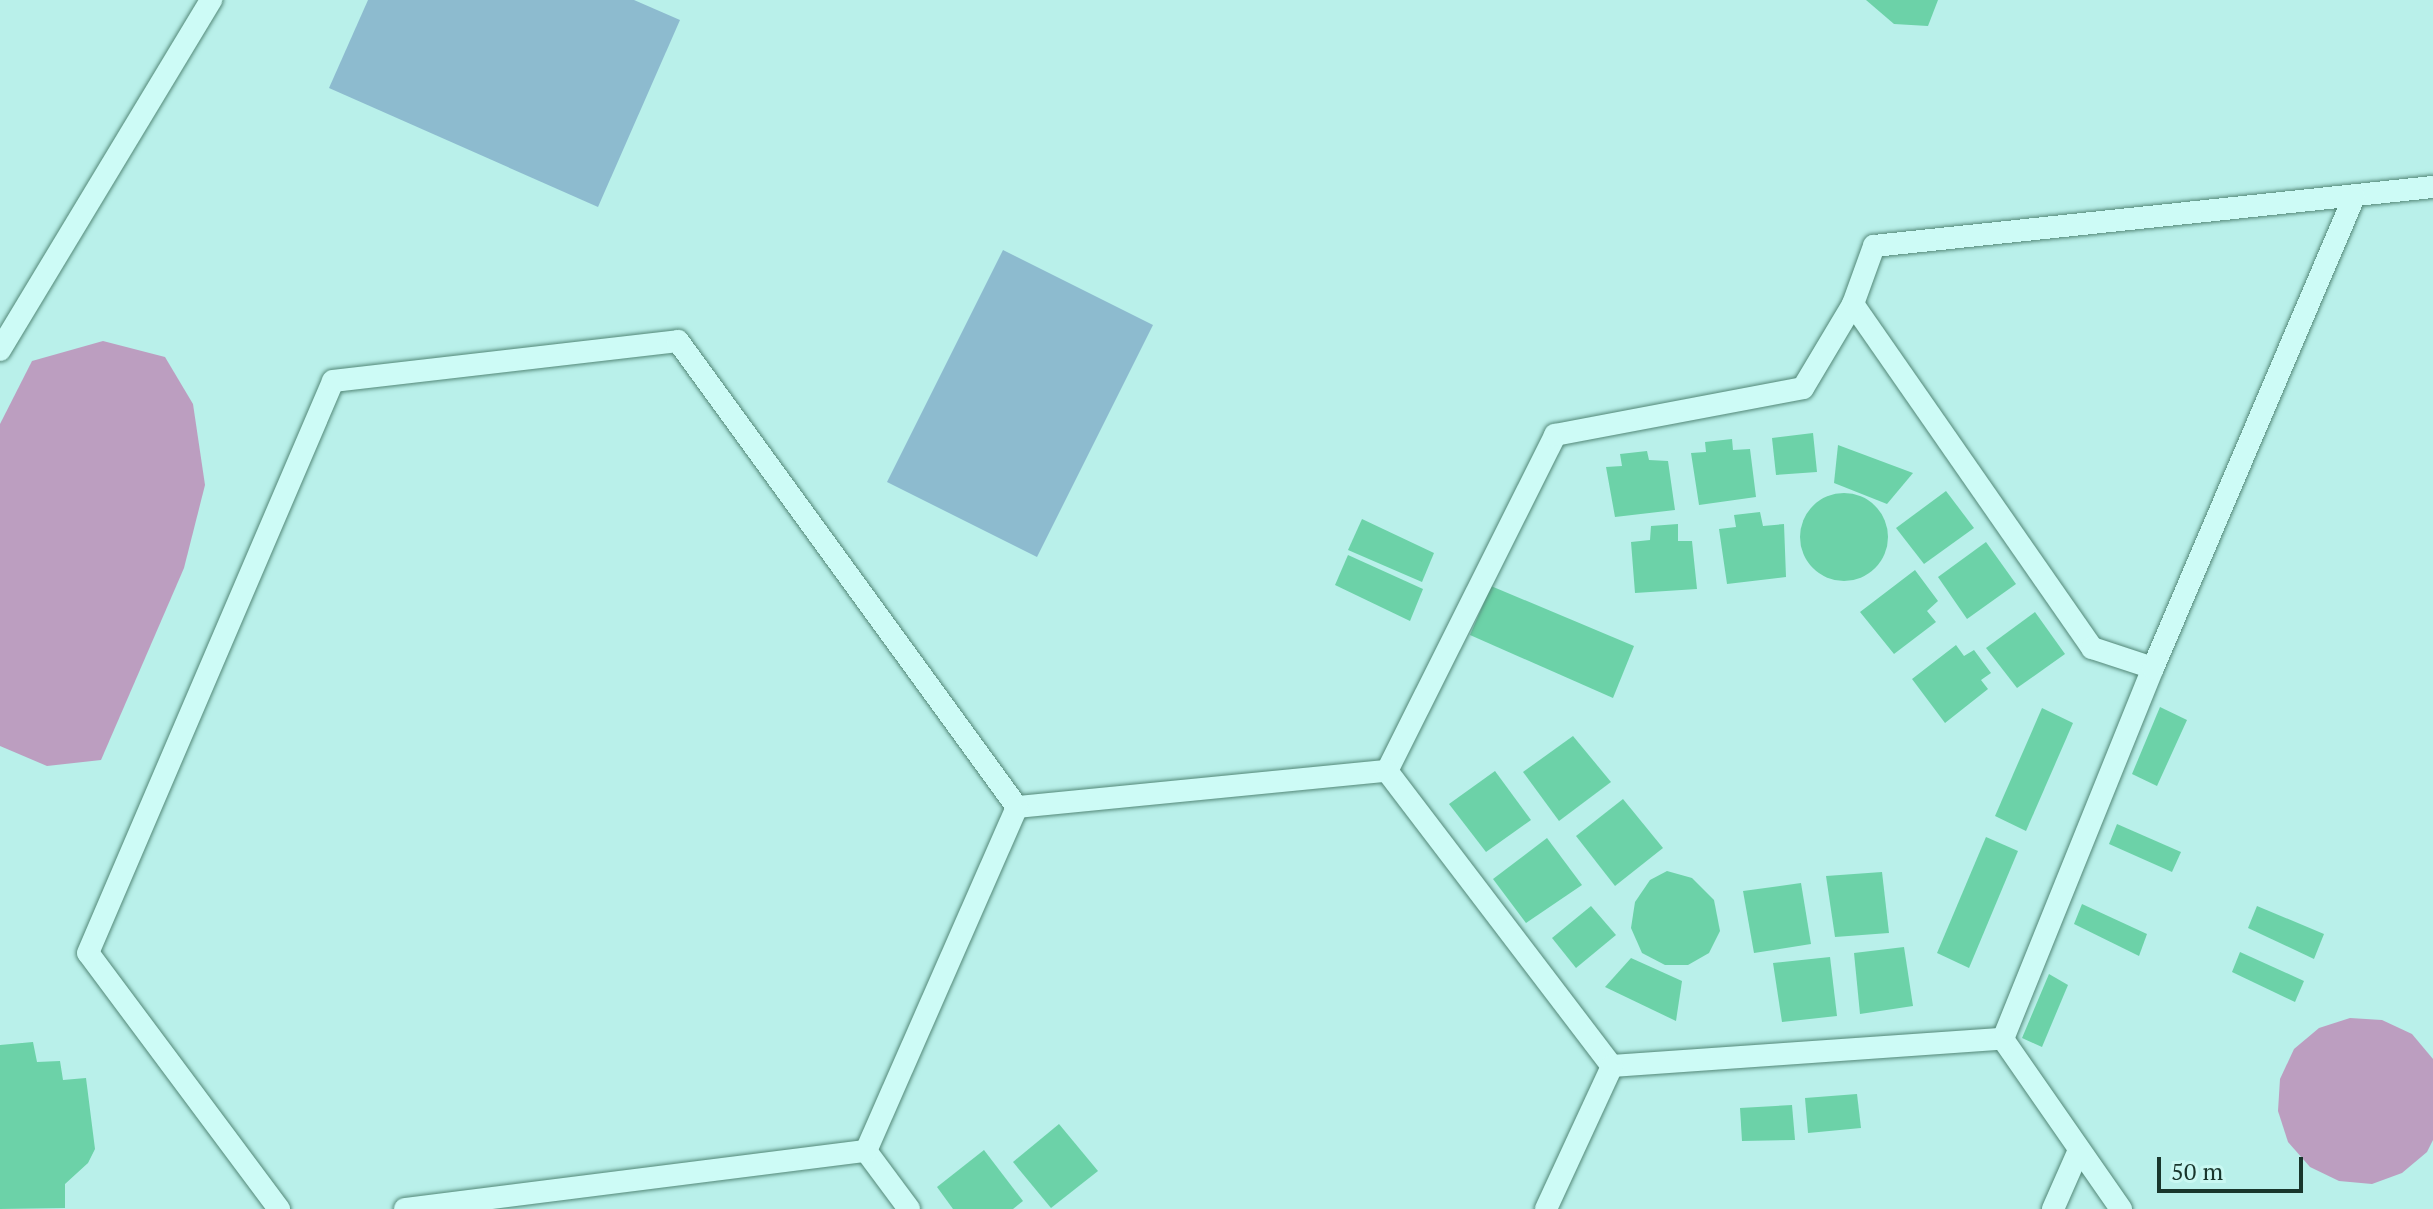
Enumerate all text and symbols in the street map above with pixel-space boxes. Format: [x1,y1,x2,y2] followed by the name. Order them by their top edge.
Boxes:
[2161,1141,2307,1191] scale bar
[2171,1155,2223,1187] text: 50 m

